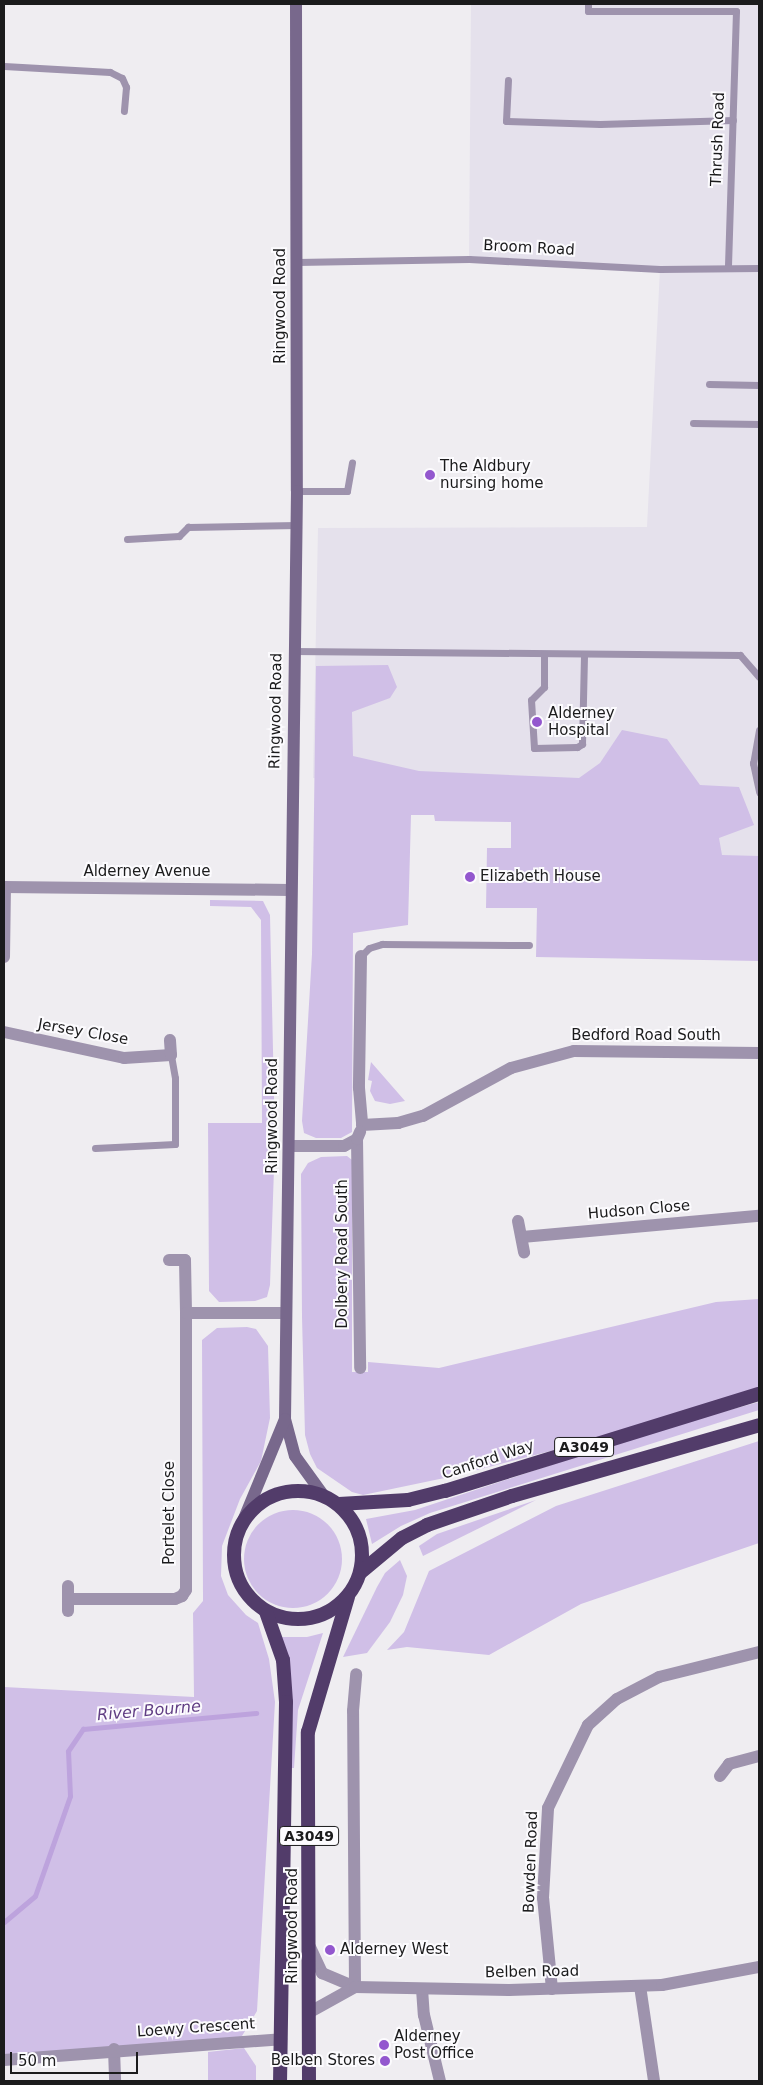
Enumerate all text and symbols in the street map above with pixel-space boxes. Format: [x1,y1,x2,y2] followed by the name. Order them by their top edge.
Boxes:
[707,92,729,186] street label: Thrush Road
[483,237,575,259] street label: Broom Road
[272,248,290,364] street label: Ringwood Road
[440,457,543,492] place label: The Aldbury nursing home
[424,469,436,481] marker: The Aldbury nursing home
[266,653,286,769] street label: Ringwood Road
[548,704,615,739] place label: Alderney Hospital
[530,715,544,729] marker: Alderney Hospital
[83,863,211,881] street label: Alderney Avenue
[480,868,601,886] place label: Elizabeth House
[464,871,476,883] marker: Elizabeth House
[36,1015,130,1049] street label: Jersey Close
[571,1027,721,1045] street label: Bedford Road South
[264,1058,282,1174] street label: Ringwood Road
[334,1179,352,1329] street label: Dolbery Road South
[587,1197,691,1223] street label: Hudson Close
[554,1435,614,1458] road number: A3049
[440,1437,536,1483] street label: Canford Way
[161,1461,179,1565] street label: Portelet Close
[96,1697,202,1725] water label: River Bourne
[520,1811,542,1913] street label: Bowden Road
[279,1824,339,1848] road number: A3049
[284,1868,302,1984] street label: Ringwood Road
[340,1941,448,1959] place label: Alderney West
[324,1944,336,1956] marker: Alderney West
[485,1962,579,1982] street label: Belben Road
[136,2015,256,2041] street label: Loewy Crescent
[394,2027,474,2062] place label: Alderney Post Office
[378,2039,390,2051] marker: Alderney Post Office
[12,2042,140,2074] scale bar
[18,2052,56,2070] text: 50 m
[271,2052,375,2070] place label: Belben Stores
[379,2055,391,2067] marker: Belben Stores

